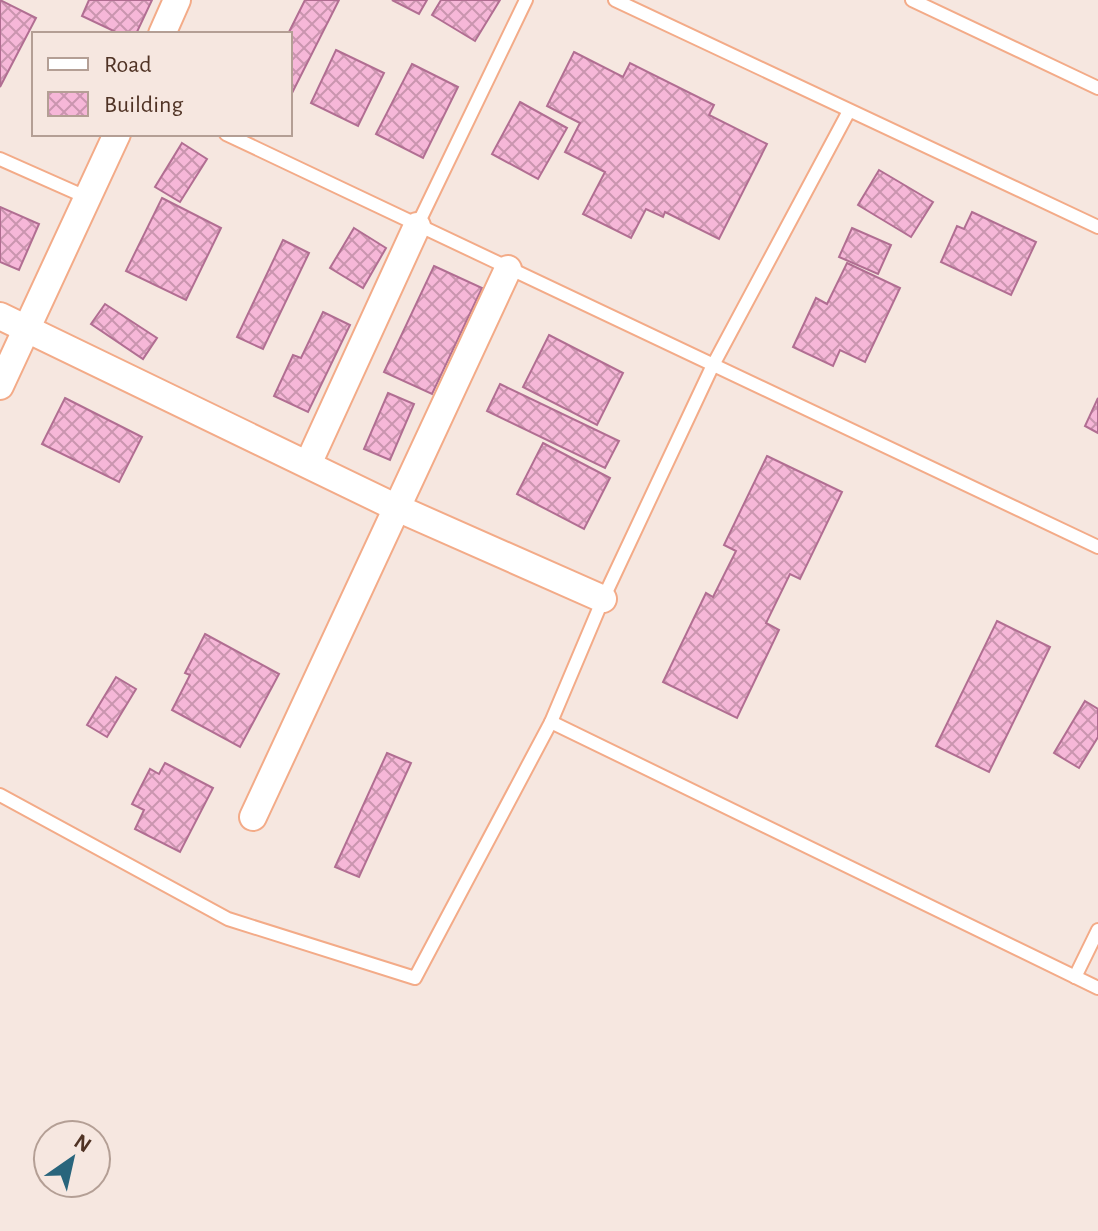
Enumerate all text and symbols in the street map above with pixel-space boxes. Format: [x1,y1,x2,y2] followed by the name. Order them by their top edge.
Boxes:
[32,32,292,136] legend
[104,53,152,77] text: Road
[104,93,183,117] text: Building
[32,1119,112,1199] north arrow
[70,1130,95,1157] text: N

